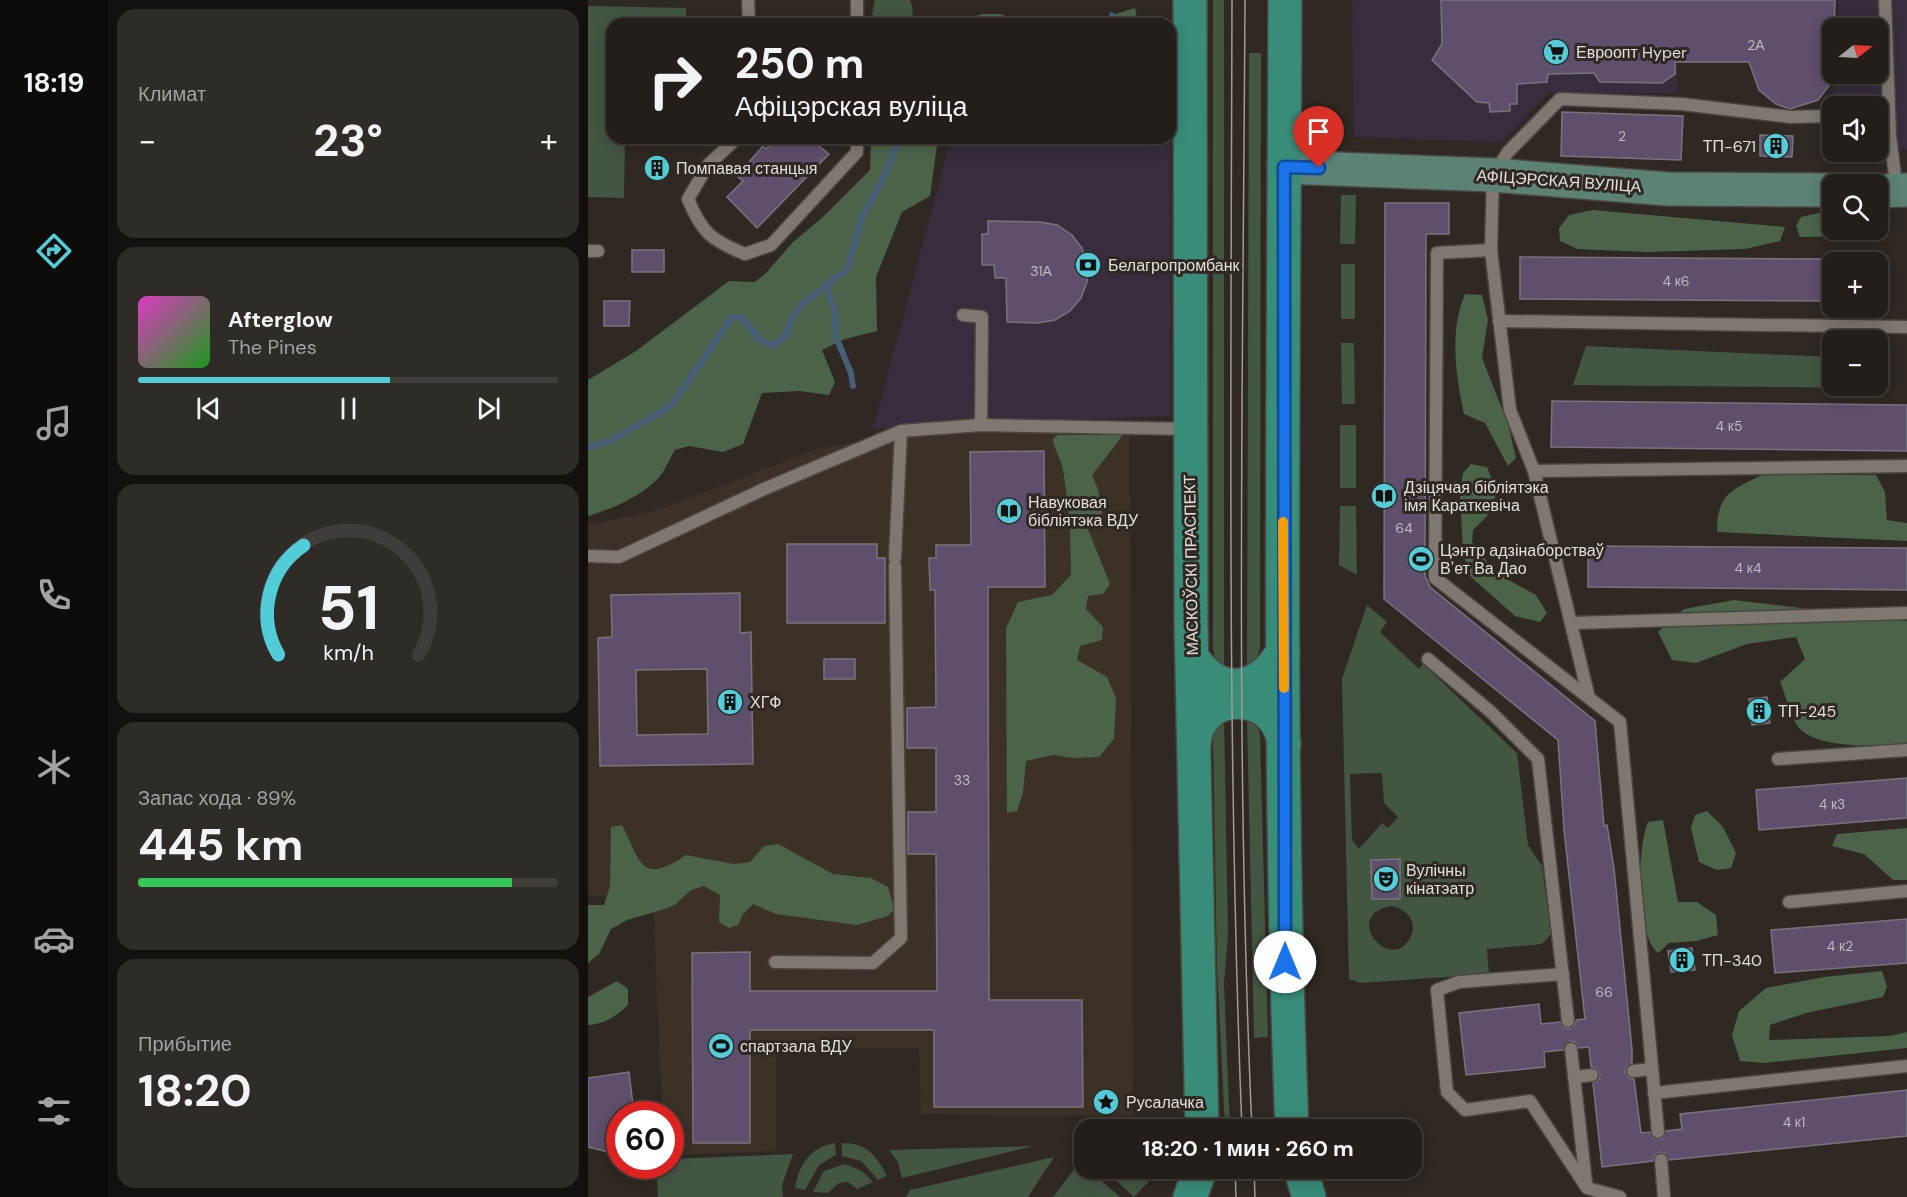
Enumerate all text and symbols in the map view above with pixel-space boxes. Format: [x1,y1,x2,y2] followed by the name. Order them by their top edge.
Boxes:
[1822,18,1888,84] north arrow
[1822,18,1888,396] map controls
[735,36,864,91] text: 250 m
[1747,36,1765,54] house number: 2А
[1541,37,1571,67] supermarket icon: Евроопт Hyper
[636,42,714,120] icon: right
[1576,42,1687,63] place label: Евроопт Hyper
[24,65,84,100] text: 18:19
[138,81,206,107] text: Климат
[735,89,967,124] text: Афіцэрская вуліца
[1822,96,1888,162] button: sound
[1293,106,1344,168] pin
[313,111,383,170] text: 23°
[1302,115,1335,148] icon: arrive
[138,119,156,162] text: −
[540,119,558,162] text: +
[1618,127,1626,145] house number: 2
[1761,131,1791,161] building icon: ТП-671
[1703,136,1756,157] place label: ТП-671
[642,153,672,183] building icon: Помпавая станцыя
[676,158,817,179] place label: Помпавая станцыя
[1476,165,1642,197] street label: АФІЦЭРСКАЯ ВУЛІЦА
[1822,174,1888,240] button: search
[33,230,75,272] icon: directions
[1073,250,1103,280] bank icon: Белагропромбанк
[1822,252,1888,318] button: +
[1108,255,1241,276] place label: Белагропромбанк
[1030,262,1053,280] house number: 31А
[1662,272,1690,290] house number: 4 к6
[228,305,333,334] text: Afterglow
[1822,330,1888,396] button: −
[228,334,317,360] text: The Pines
[192,392,225,425] icon: previous
[332,392,365,425] icon: pause
[472,392,505,425] icon: next
[33,402,75,444] icon: music
[1716,417,1742,435] house number: 4 к5
[1179,474,1203,656] street label: МАСКОЎСКІ ПРАСПЕКТ
[1404,477,1549,516] place label: Дзіцячая бібліятэка імя Караткевіча
[1369,481,1399,511] library icon: Дзіцячая бібліятэка імя Караткевіча
[1028,492,1139,531] place label: Навуковая бібліятэка ВДУ
[994,496,1024,526] library icon: Навуковая бібліятэка ВДУ
[1395,519,1413,537] house number: 64
[1440,540,1604,579] place label: Цэнтр адзінаборстваў Вʼет Ва Дао
[1406,544,1436,574] sports icon: Цэнтр адзінаборстваў Вʼет Ва Дао
[1735,559,1762,577] house number: 4 к4
[317,568,379,649] text: 51
[33,574,75,616] icon: phone
[323,640,373,668] text: km/h
[715,687,745,717] building icon: ХГФ
[750,692,782,713] place label: ХГФ
[1744,696,1774,726] building icon: ТП-245
[1778,701,1836,722] place label: ТП-245
[33,746,75,788] icon: climate
[954,771,970,789] house number: 33
[138,785,296,811] text: Запас хода · 89%
[1819,795,1845,813] house number: 4 к3
[138,815,303,874] text: 445 km
[1406,860,1474,899] place label: Вулічны кінатэатр
[1371,864,1401,894] theatre icon: Вулічны кінатэатр
[33,918,75,960] icon: car
[1253,930,1317,994] position arrow
[1827,937,1853,955] house number: 4 к2
[1667,945,1697,975] building icon: ТП-340
[1702,950,1762,971] place label: ТП-340
[1595,983,1613,1001] house number: 66
[138,1031,232,1057] text: Прибытие
[706,1031,736,1061] sports icon: спартзала ВДУ
[740,1036,852,1057] place label: спартзала ВДУ
[138,1061,252,1120] text: 18:20
[1091,1087,1121,1117] place icon: Русалачка
[33,1090,75,1132] icon: filters
[1126,1092,1204,1113] place label: Русалачка
[606,1101,684,1179] speed limit sign: 60
[1783,1113,1805,1131] house number: 4 к1
[1142,1134,1354,1163] text: 18:20 · 1 мин · 260 m

